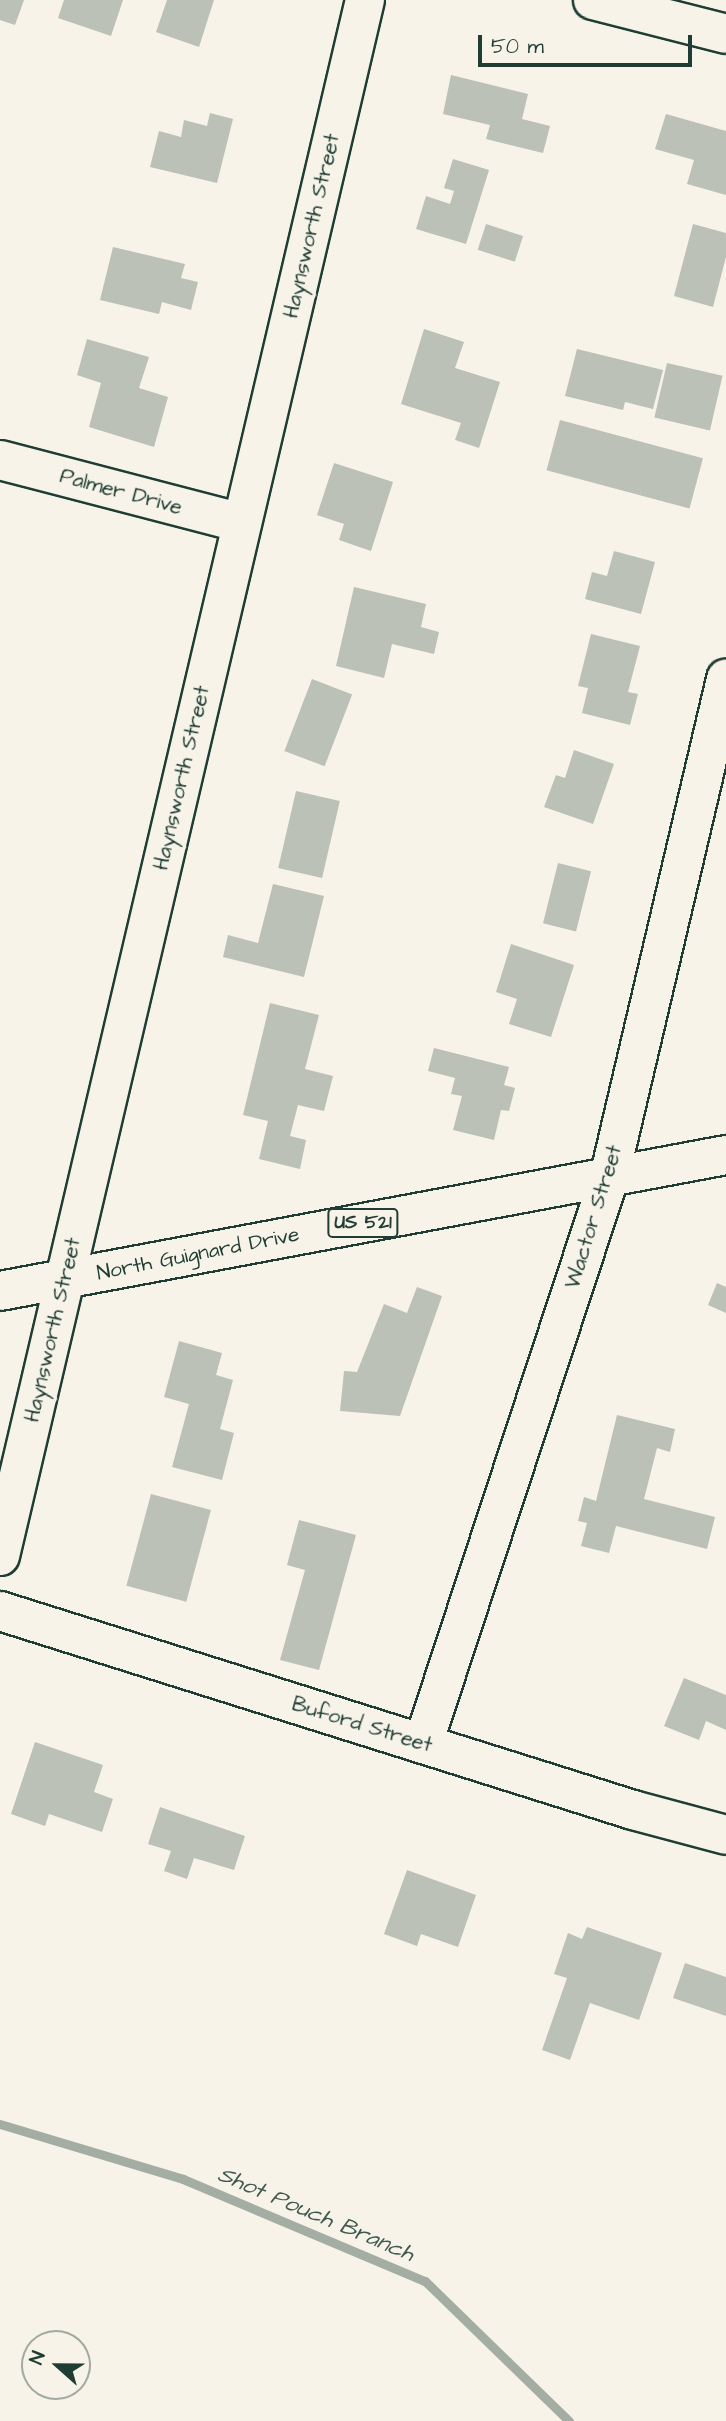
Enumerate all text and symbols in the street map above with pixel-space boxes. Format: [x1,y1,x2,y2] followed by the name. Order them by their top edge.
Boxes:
[481,21,694,65] scale bar
[491,32,544,61] text: 50 m
[279,131,345,321] street label: Haynsworth Street
[57,464,185,520] street label: Palmer Drive
[149,683,215,873] street label: Haynsworth Street
[560,1142,628,1292] street label: Wactor Street
[326,1208,400,1238] road number: US 521
[95,1222,301,1286] street label: North Guignard Drive
[20,1235,86,1425] street label: Haynsworth Street
[289,1692,435,1758] street label: Buford Street
[214,2160,418,2268] water label: Shot Pouch Branch
[21,2330,91,2400] north arrow
[23,2348,53,2368] text: N

